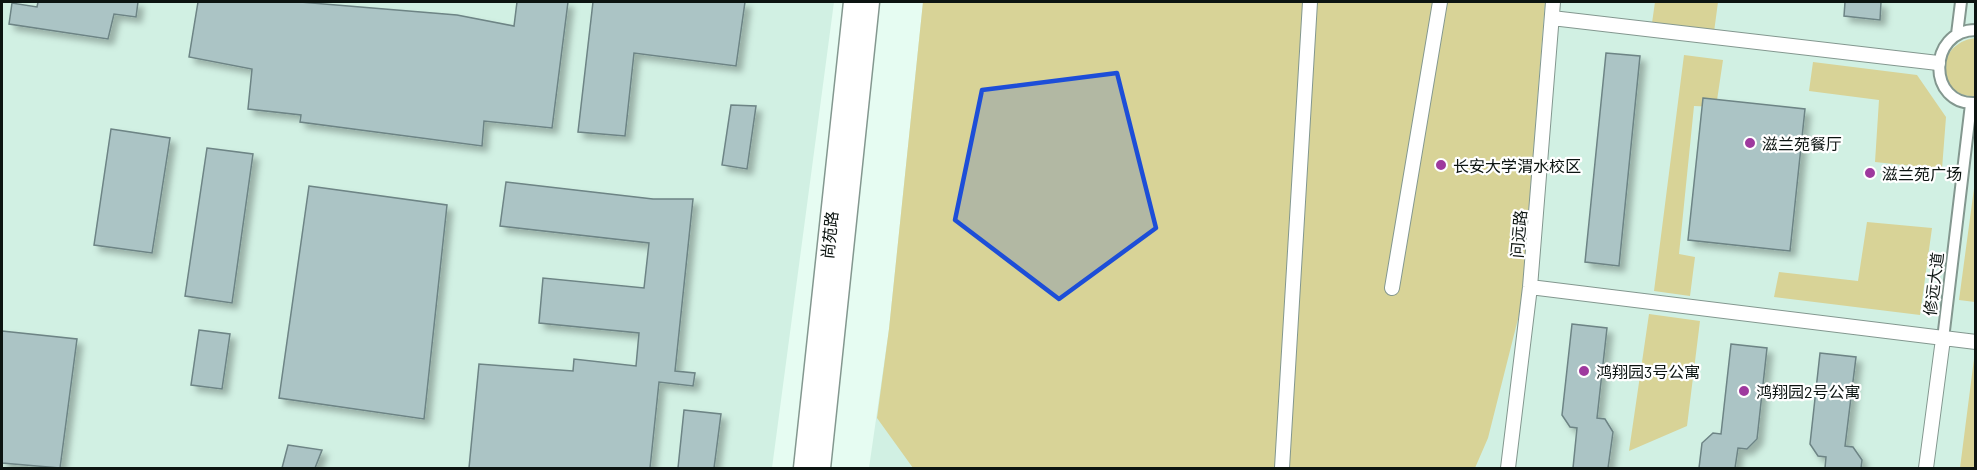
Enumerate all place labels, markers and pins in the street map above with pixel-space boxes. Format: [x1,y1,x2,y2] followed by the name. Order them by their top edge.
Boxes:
[1762,134,1842,153] place label: 滋兰苑餐厅
[1743,136,1757,150] marker: 滋兰苑餐厅
[1453,156,1581,175] place label: 长安大学渭水校区
[1434,158,1448,172] marker: 长安大学渭水校区
[1882,164,1962,183] place label: 滋兰苑广场
[1863,166,1877,180] marker: 滋兰苑广场
[1596,362,1700,381] place label: 鸿翔园3号公寓
[1577,364,1591,378] marker: 鸿翔园3号公寓
[1756,382,1861,401] place label: 鸿翔园2号公寓
[1737,384,1751,398] marker: 鸿翔园2号公寓

